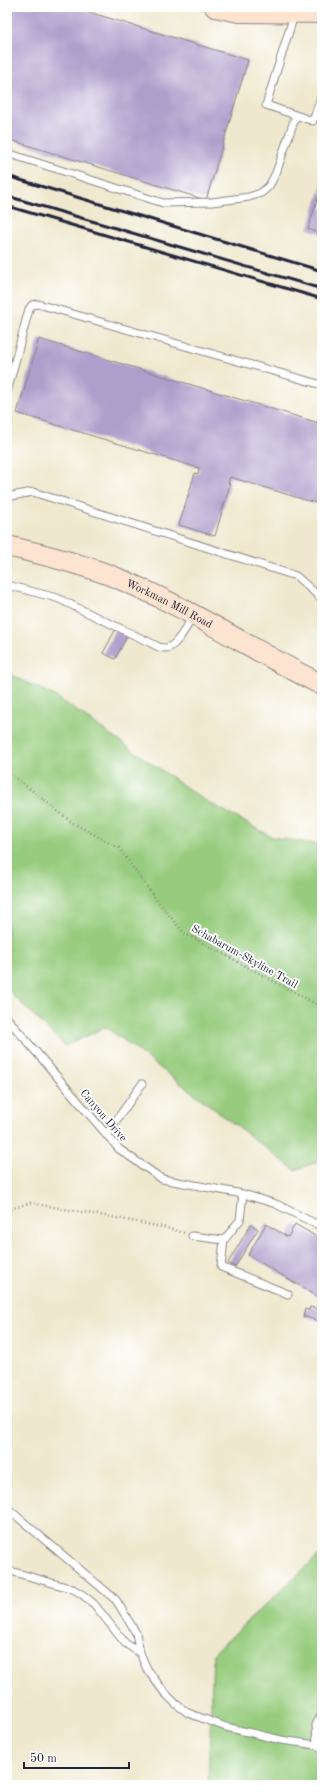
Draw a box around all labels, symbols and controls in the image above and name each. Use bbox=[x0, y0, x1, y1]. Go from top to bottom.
street label: Workman Mill Road bbox=[124, 578, 214, 631]
street label: Schabarum-Skyline Trail bbox=[189, 924, 299, 991]
street label: Canyon Drive bbox=[77, 1088, 128, 1144]
scale bar bbox=[24, 1744, 129, 1770]
text: 50 m bbox=[30, 1752, 57, 1765]

